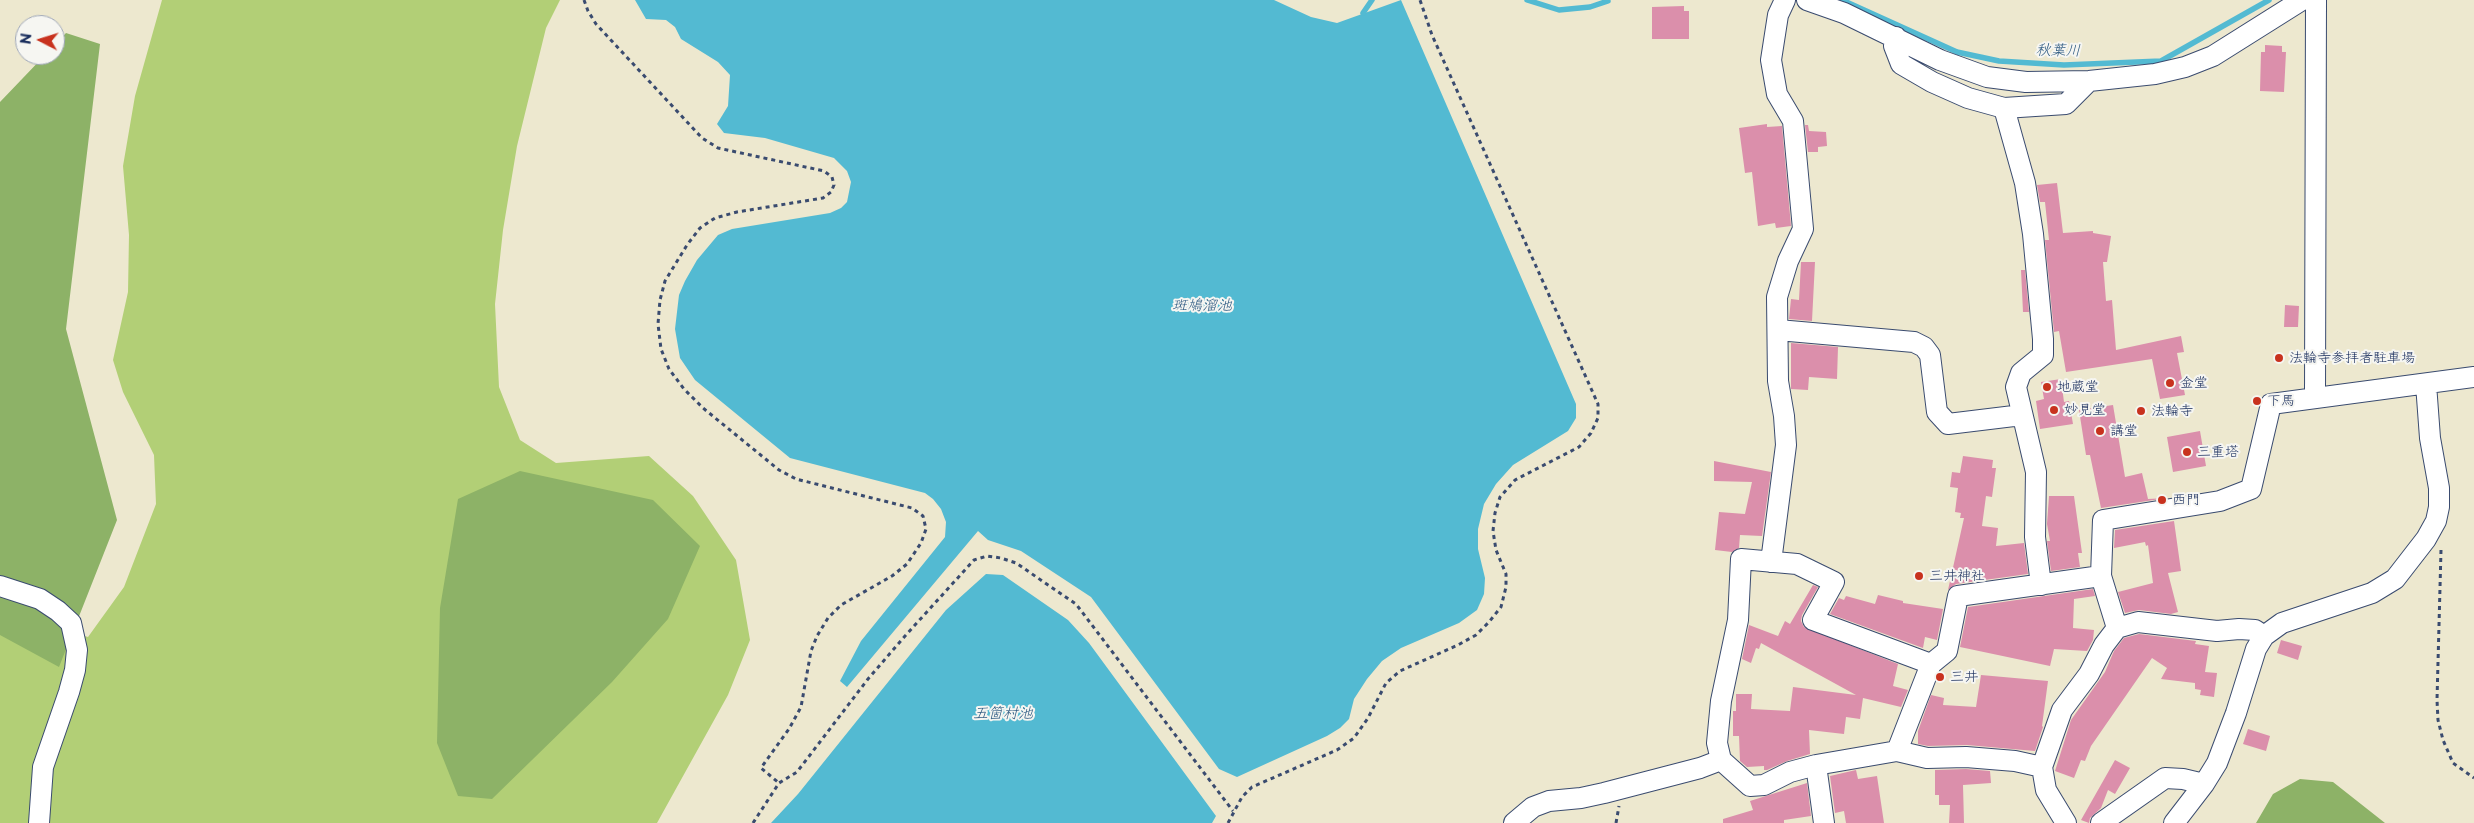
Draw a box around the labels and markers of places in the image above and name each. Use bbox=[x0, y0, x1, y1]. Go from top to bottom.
place label: 法輪寺参拝者駐車場 bbox=[2289, 350, 2415, 366]
marker: 法輪寺参拝者駐車場 bbox=[2273, 352, 2285, 364]
place label: 金堂 bbox=[2180, 375, 2208, 391]
marker: 金堂 bbox=[2164, 377, 2176, 389]
place label: 地蔵堂 bbox=[2057, 379, 2099, 395]
marker: 地蔵堂 bbox=[2041, 381, 2053, 393]
place label: 下馬 bbox=[2267, 393, 2295, 409]
marker: 下馬 bbox=[2251, 395, 2263, 407]
place label: 妙見堂 bbox=[2064, 402, 2106, 418]
place label: 法輪寺 bbox=[2151, 403, 2193, 419]
marker: 妙見堂 bbox=[2048, 404, 2060, 416]
marker: 法輪寺 bbox=[2135, 405, 2147, 417]
place label: 講堂 bbox=[2110, 423, 2138, 439]
marker: 講堂 bbox=[2094, 425, 2106, 437]
place label: 三重塔 bbox=[2197, 444, 2239, 460]
marker: 三重塔 bbox=[2181, 446, 2193, 458]
place label: 西門 bbox=[2172, 492, 2200, 508]
marker: 西門 bbox=[2156, 494, 2168, 506]
place label: 三井神社 bbox=[1929, 568, 1985, 584]
marker: 三井神社 bbox=[1913, 570, 1925, 582]
place label: 三井 bbox=[1950, 669, 1978, 685]
marker: 三井 bbox=[1934, 671, 1946, 683]

